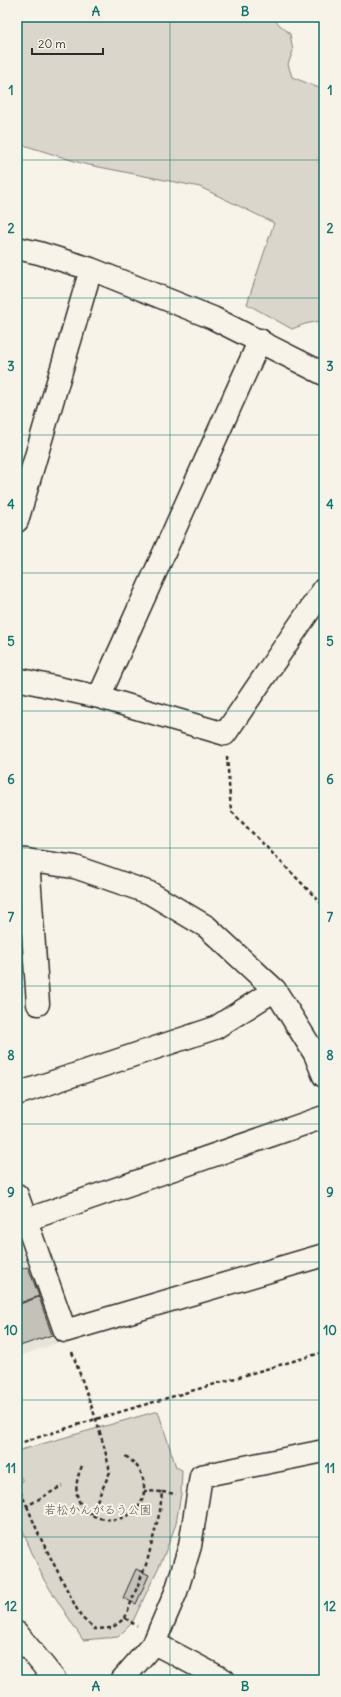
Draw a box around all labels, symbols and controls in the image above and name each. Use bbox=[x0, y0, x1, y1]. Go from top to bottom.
text: A bbox=[92, 3, 101, 20]
text: B bbox=[241, 3, 250, 20]
scale bar bbox=[32, 30, 103, 56]
text: 20 m bbox=[38, 36, 66, 51]
text: 1 bbox=[8, 82, 14, 99]
text: 1 bbox=[327, 82, 333, 99]
text: 2 bbox=[7, 220, 15, 237]
text: 2 bbox=[326, 220, 334, 237]
text: 3 bbox=[7, 358, 15, 375]
text: 3 bbox=[326, 358, 334, 375]
text: 4 bbox=[7, 496, 15, 513]
text: 4 bbox=[326, 496, 334, 513]
text: 5 bbox=[7, 633, 15, 650]
text: 5 bbox=[326, 633, 334, 650]
text: 6 bbox=[7, 771, 15, 788]
text: 6 bbox=[326, 771, 334, 788]
text: 7 bbox=[8, 909, 15, 926]
text: 7 bbox=[327, 909, 334, 926]
text: 8 bbox=[7, 1047, 15, 1064]
text: 8 bbox=[326, 1047, 334, 1064]
text: 9 bbox=[7, 1184, 15, 1201]
text: 9 bbox=[326, 1184, 334, 1201]
text: 10 bbox=[4, 1322, 18, 1339]
text: 10 bbox=[323, 1322, 337, 1339]
text: 11 bbox=[6, 1460, 16, 1477]
text: 11 bbox=[325, 1460, 335, 1477]
park label: 若松かんがるう公園 bbox=[44, 1502, 152, 1517]
text: 12 bbox=[5, 1598, 17, 1615]
text: 12 bbox=[324, 1598, 336, 1615]
text: A bbox=[92, 1678, 101, 1695]
text: B bbox=[241, 1678, 250, 1695]

